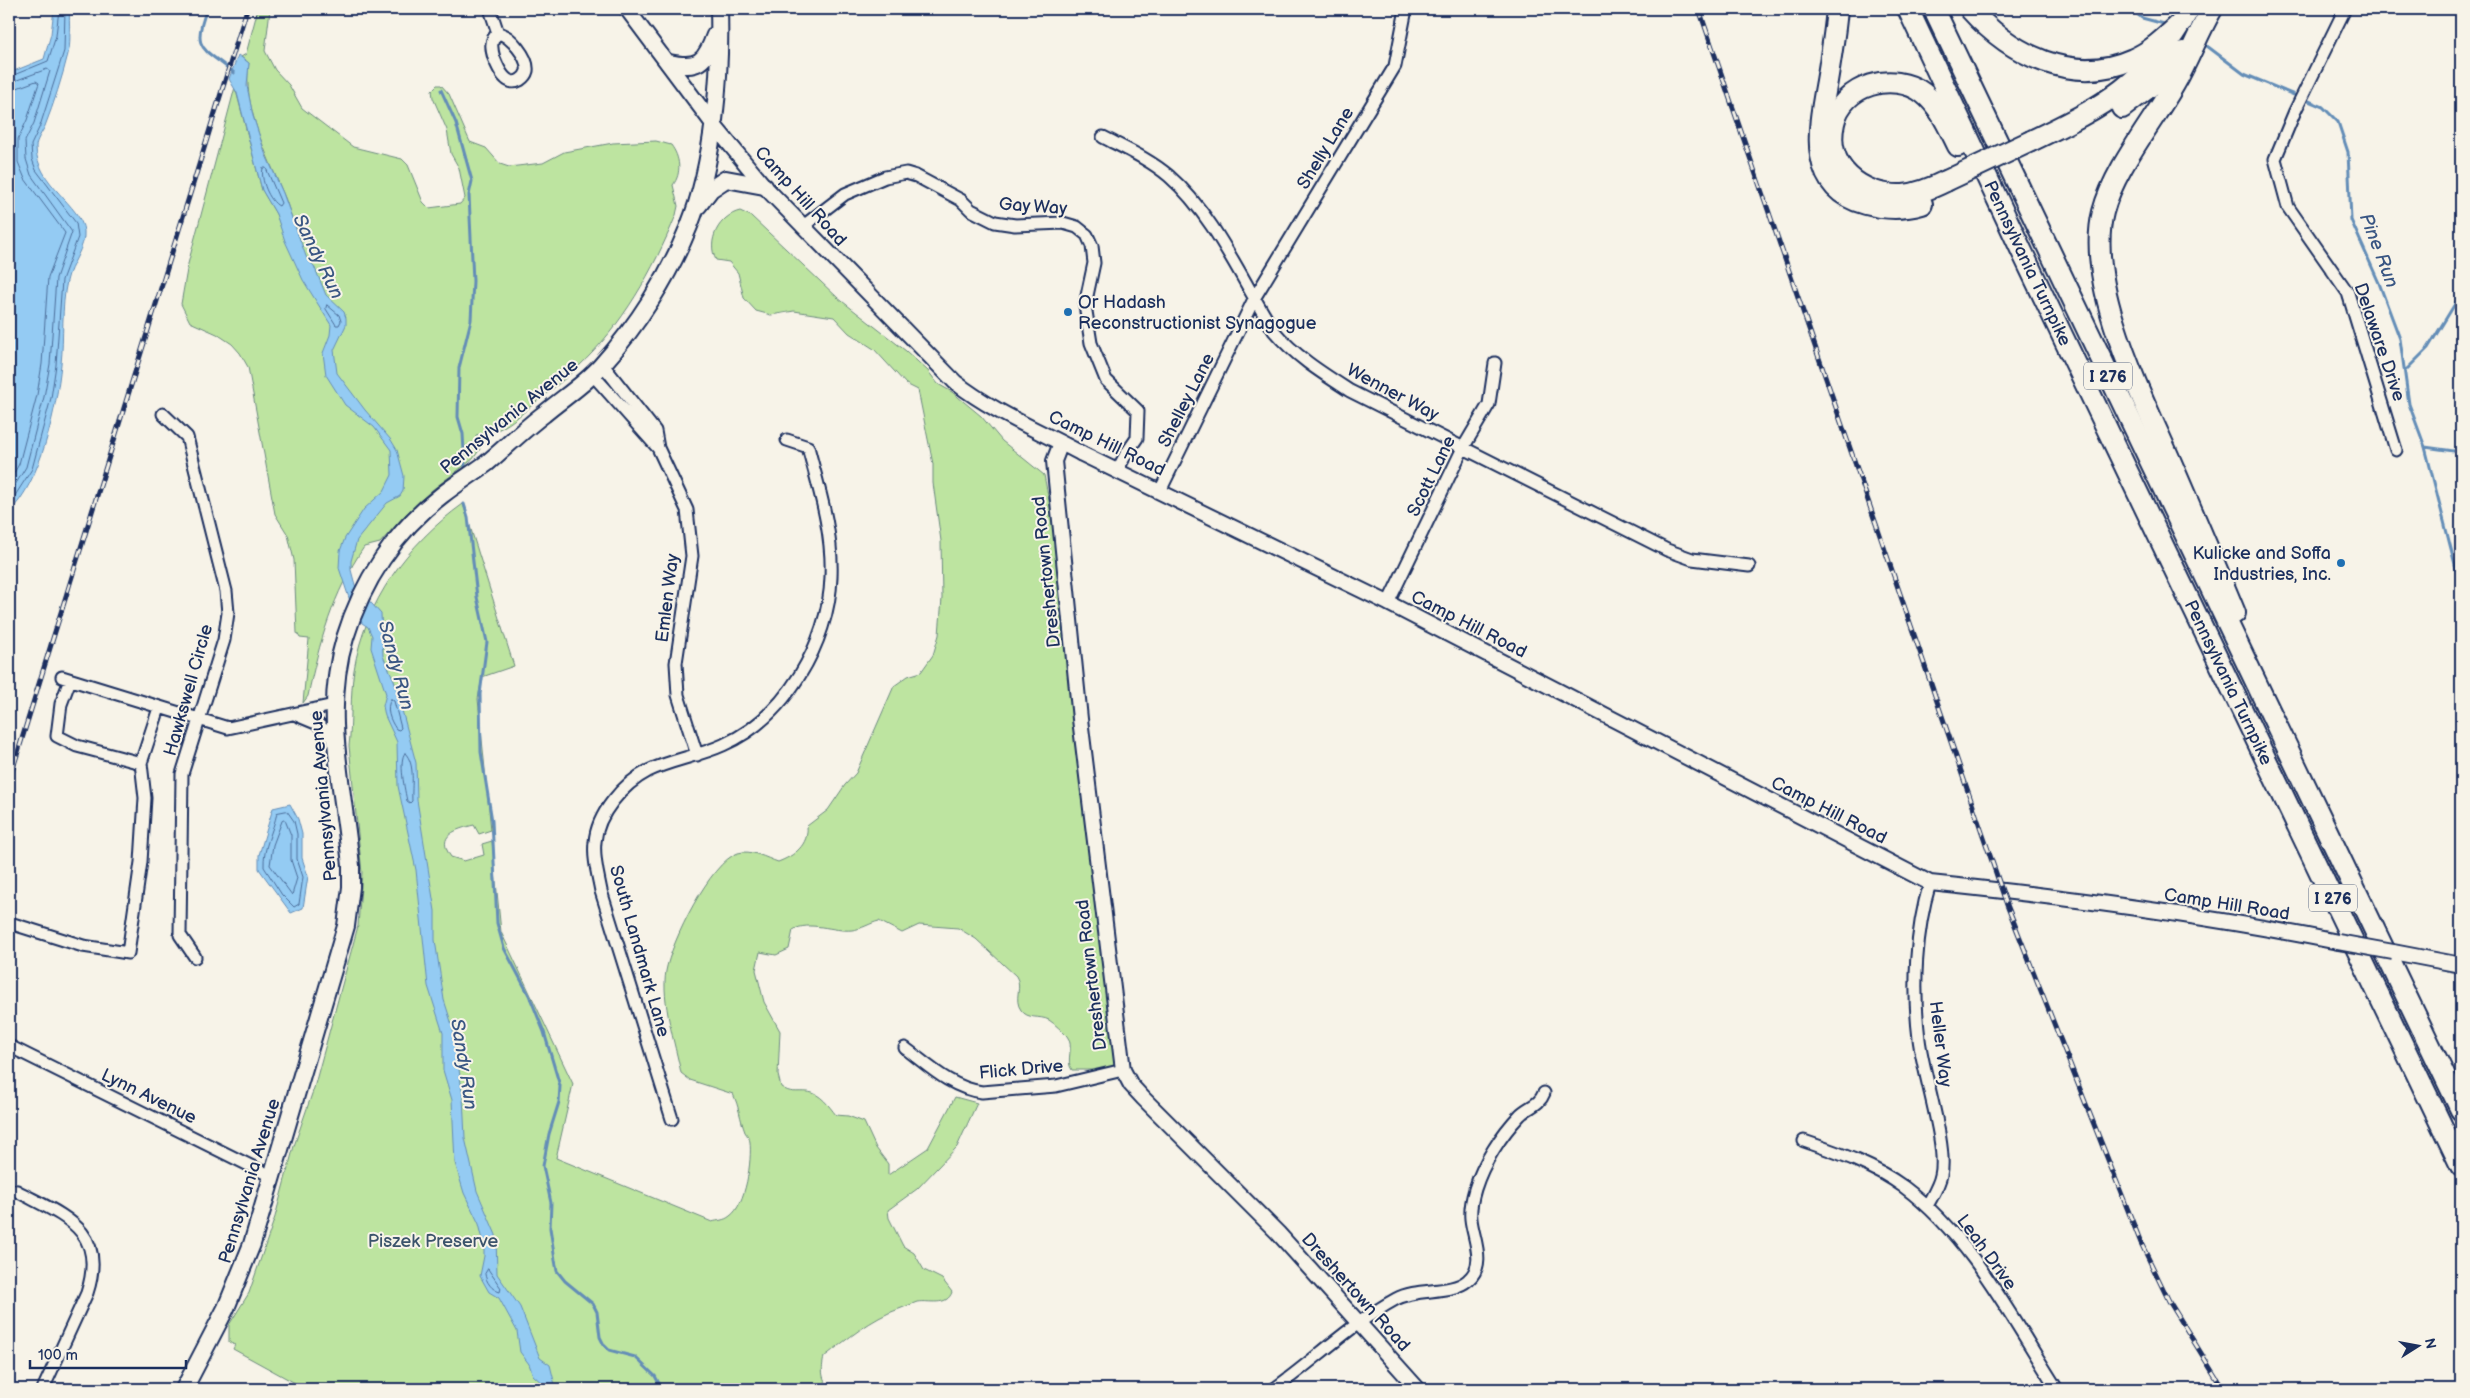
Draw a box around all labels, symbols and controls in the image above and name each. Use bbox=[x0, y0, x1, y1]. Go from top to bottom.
street label: Shelly Lane bbox=[1293, 103, 1358, 193]
street label: Camp Hill Road bbox=[750, 142, 851, 251]
street label: Pennsylvania Turnpike bbox=[1979, 177, 2076, 350]
street label: Gay Way bbox=[998, 194, 1069, 219]
water label: Sandy Run bbox=[287, 210, 348, 303]
water label: Pine Run bbox=[2354, 210, 2403, 291]
street label: Delaware Drive bbox=[2349, 280, 2410, 404]
place label: Or Hadash Reconstructionist Synagogue bbox=[1078, 292, 1317, 334]
marker: Or Hadash Reconstructionist Synagogue bbox=[1062, 306, 1074, 318]
street label: Shelley Lane bbox=[1154, 349, 1219, 451]
street label: Pennsylvania Avenue bbox=[436, 354, 583, 478]
street label: Wenner Way bbox=[1343, 359, 1443, 426]
road number: I 276 bbox=[2084, 362, 2132, 390]
street label: Camp Hill Road bbox=[1045, 406, 1168, 481]
street label: Scott Lane bbox=[1403, 432, 1460, 520]
street label: Dreshertown Road bbox=[1028, 495, 1065, 649]
place label: Kulicke and Soffa Industries, Inc. bbox=[2192, 543, 2331, 585]
street label: Emlen Way bbox=[652, 552, 683, 644]
marker: Kulicke and Soffa Industries, Inc. bbox=[2335, 557, 2347, 569]
street label: Camp Hill Road bbox=[1407, 586, 1530, 663]
street label: Pennsylvania Turnpike bbox=[2180, 597, 2277, 769]
water label: Sandy Run bbox=[373, 618, 419, 713]
street label: Hawkswell Circle bbox=[160, 622, 217, 758]
street label: Pennsylvania Avenue bbox=[306, 709, 341, 882]
street label: Camp Hill Road bbox=[1767, 772, 1890, 849]
street label: South Landmark Lane bbox=[605, 863, 674, 1040]
street label: Camp Hill Road bbox=[2163, 884, 2291, 925]
road number: I 276 bbox=[2309, 884, 2357, 911]
street label: Dreshertown Road bbox=[1072, 898, 1111, 1052]
street label: Heller Way bbox=[1925, 1000, 1956, 1089]
water label: Sandy Run bbox=[445, 1017, 482, 1111]
street label: Flick Drive bbox=[978, 1055, 1064, 1084]
street label: Lynn Avenue bbox=[98, 1064, 200, 1129]
street label: Pennsylvania Avenue bbox=[214, 1096, 285, 1266]
street label: Leah Drive bbox=[1952, 1211, 2021, 1294]
street label: Dreshertown Road bbox=[1297, 1229, 1414, 1356]
park label: Piszek Preserve bbox=[368, 1231, 499, 1252]
north arrow bbox=[2392, 1320, 2442, 1370]
text: N bbox=[2421, 1337, 2440, 1350]
scale bar bbox=[30, 1338, 186, 1370]
text: 100 m bbox=[38, 1346, 78, 1365]

